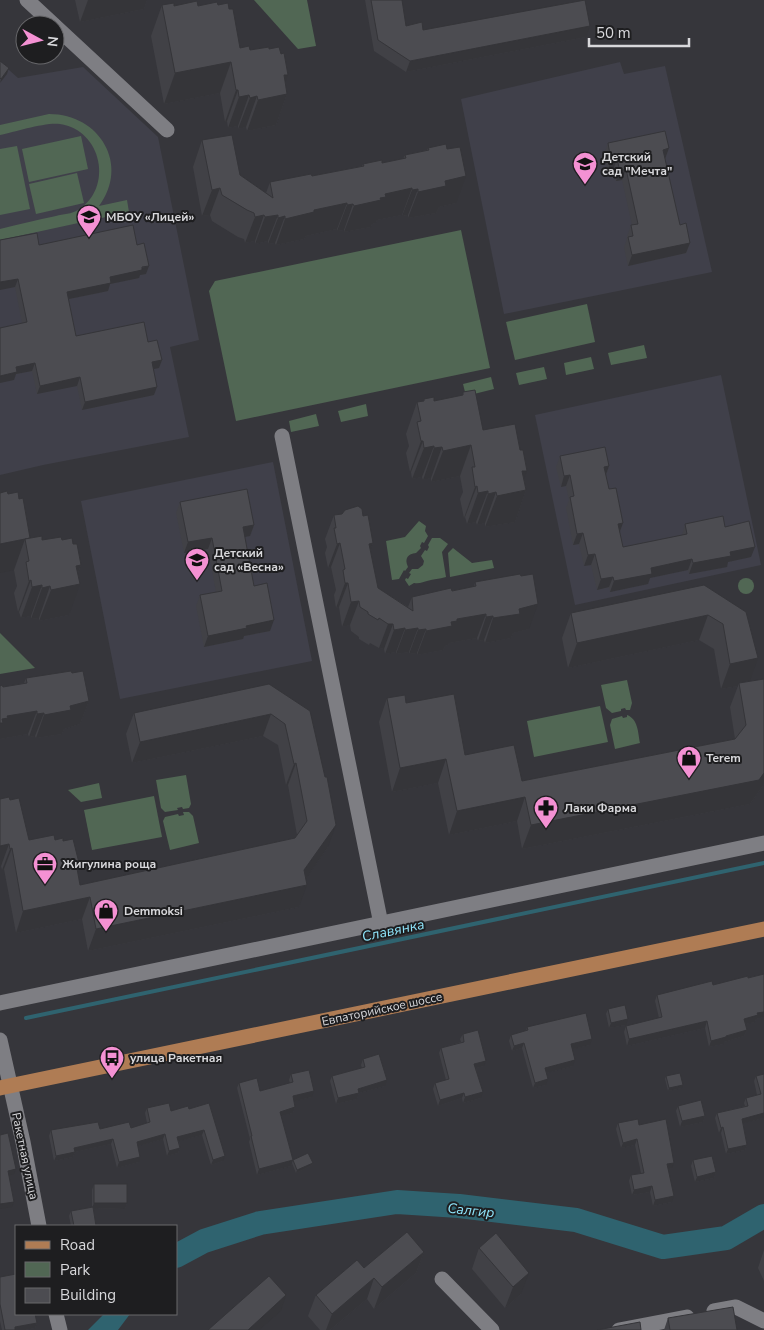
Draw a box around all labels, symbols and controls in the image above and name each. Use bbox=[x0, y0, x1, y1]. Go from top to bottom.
north arrow bbox=[15, 15, 65, 65]
scale bar bbox=[589, 15, 689, 47]
text: 50 m bbox=[596, 23, 631, 43]
text: N bbox=[42, 35, 62, 48]
place label: Детский сад "Мечта" bbox=[602, 149, 672, 179]
school or university icon: Детский сад "Мечта" bbox=[572, 151, 598, 185]
school or university icon: МБОУ «Лицей» bbox=[76, 204, 102, 238]
place label: МБОУ «Лицей» bbox=[106, 209, 194, 225]
place label: Детский сад «Весна» bbox=[214, 545, 284, 575]
school or university icon: Детский сад «Весна» bbox=[184, 547, 210, 581]
shop icon: Terem bbox=[676, 745, 702, 779]
place label: Terem bbox=[706, 750, 741, 766]
pharmacy icon: Лаки Фарма bbox=[533, 795, 559, 829]
place label: Лаки Фарма bbox=[564, 800, 637, 816]
office icon: Жигулина роща bbox=[32, 851, 58, 885]
place label: Жигулина роща bbox=[62, 856, 156, 872]
shop icon: Demmoksi bbox=[93, 898, 119, 932]
place label: Demmoksi bbox=[124, 903, 183, 919]
water label: Славянка bbox=[360, 915, 426, 946]
street label: Евпаторийское шоссе bbox=[320, 988, 444, 1030]
bus stop icon: улица Ракетная bbox=[99, 1045, 125, 1079]
place label: улица Ракетная bbox=[130, 1050, 222, 1066]
street label: Ракетная улица bbox=[8, 1111, 42, 1201]
water label: Салгир bbox=[446, 1199, 496, 1222]
legend bbox=[15, 1225, 178, 1315]
text: Road bbox=[60, 1235, 95, 1255]
text: Park bbox=[60, 1260, 90, 1280]
text: Building bbox=[60, 1285, 116, 1305]

